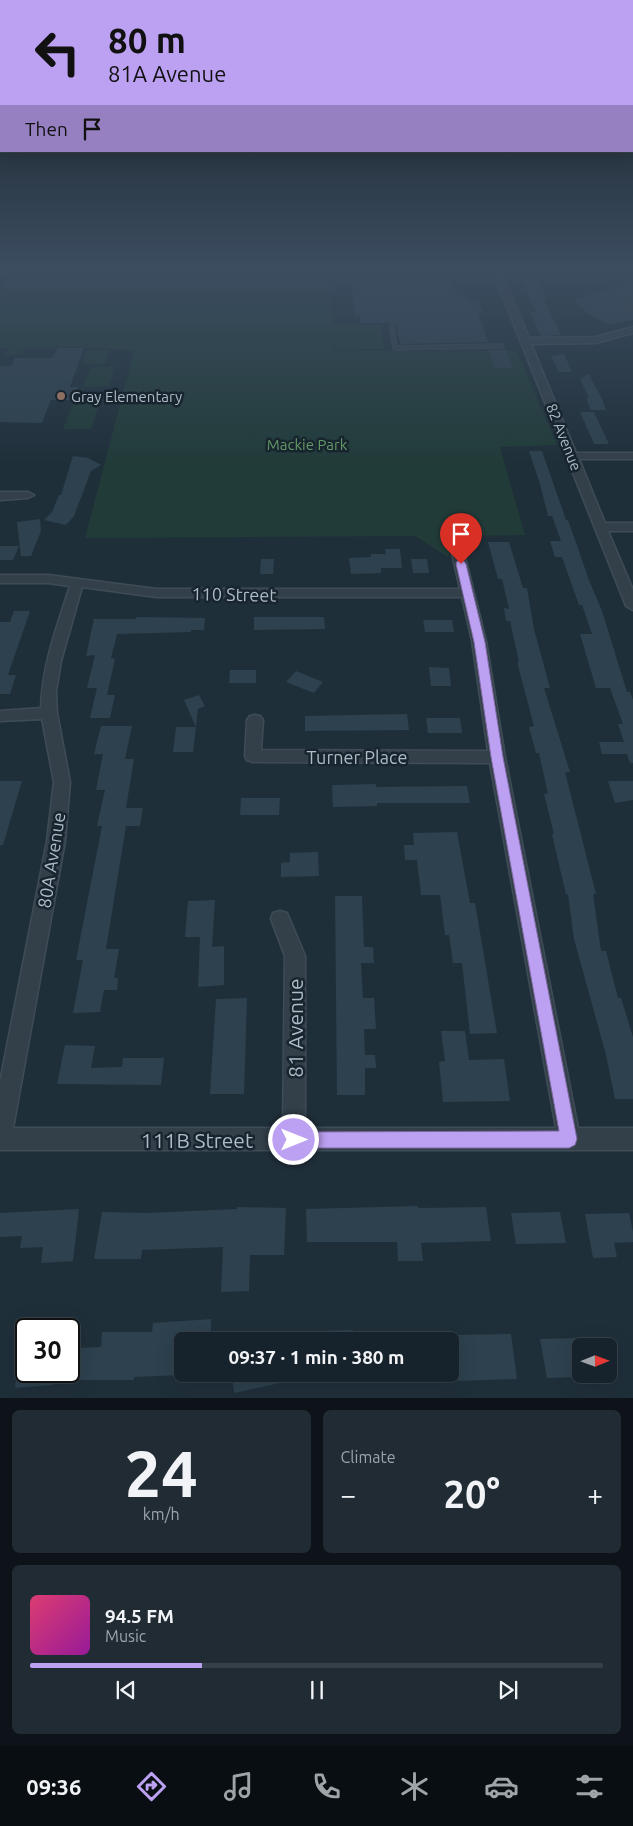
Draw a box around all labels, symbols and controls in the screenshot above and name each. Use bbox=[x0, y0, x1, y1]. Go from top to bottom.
icon: left bbox=[25, 20, 90, 85]
text: 80 m bbox=[108, 20, 186, 60]
text: 81A Avenue bbox=[108, 61, 226, 86]
icon: arrive bbox=[78, 115, 106, 143]
text: Then bbox=[25, 118, 68, 140]
place label: Gray Elementary bbox=[71, 388, 182, 405]
marker: Gray Elementary bbox=[55, 390, 67, 402]
street label: 82 Avenue bbox=[543, 401, 585, 473]
park label: Mackie Park bbox=[267, 436, 348, 453]
pin bbox=[440, 513, 482, 564]
icon: arrive bbox=[447, 520, 475, 548]
street label: 110 Street bbox=[191, 583, 277, 605]
street label: Turner Place bbox=[307, 747, 407, 767]
street label: 80A Avenue bbox=[34, 811, 68, 909]
street label: 81 Avenue bbox=[283, 978, 307, 1078]
position arrow bbox=[267, 1113, 319, 1165]
street label: 111B Street bbox=[141, 1128, 253, 1152]
speed limit sign: 30 bbox=[15, 1318, 80, 1383]
north arrow bbox=[572, 1338, 618, 1382]
map controls bbox=[572, 1338, 617, 1383]
text: 09:37 · 1 min · 380 m bbox=[229, 1346, 404, 1368]
text: 24 bbox=[125, 1436, 198, 1509]
text: Climate bbox=[341, 1448, 396, 1466]
text: 20° bbox=[444, 1473, 500, 1515]
text: − bbox=[341, 1479, 356, 1510]
text: + bbox=[587, 1479, 603, 1510]
text: km/h bbox=[143, 1505, 180, 1523]
text: 94.5 FM bbox=[105, 1605, 174, 1627]
text: Music bbox=[105, 1627, 146, 1645]
icon: previous bbox=[112, 1676, 140, 1704]
icon: pause bbox=[303, 1676, 331, 1704]
icon: next bbox=[494, 1676, 522, 1704]
icon: directions bbox=[134, 1769, 169, 1804]
icon: music bbox=[221, 1769, 256, 1804]
icon: phone bbox=[309, 1769, 344, 1804]
icon: climate bbox=[397, 1769, 432, 1804]
icon: car bbox=[484, 1769, 519, 1804]
icon: filters bbox=[572, 1769, 607, 1804]
text: 09:36 bbox=[26, 1774, 81, 1799]

